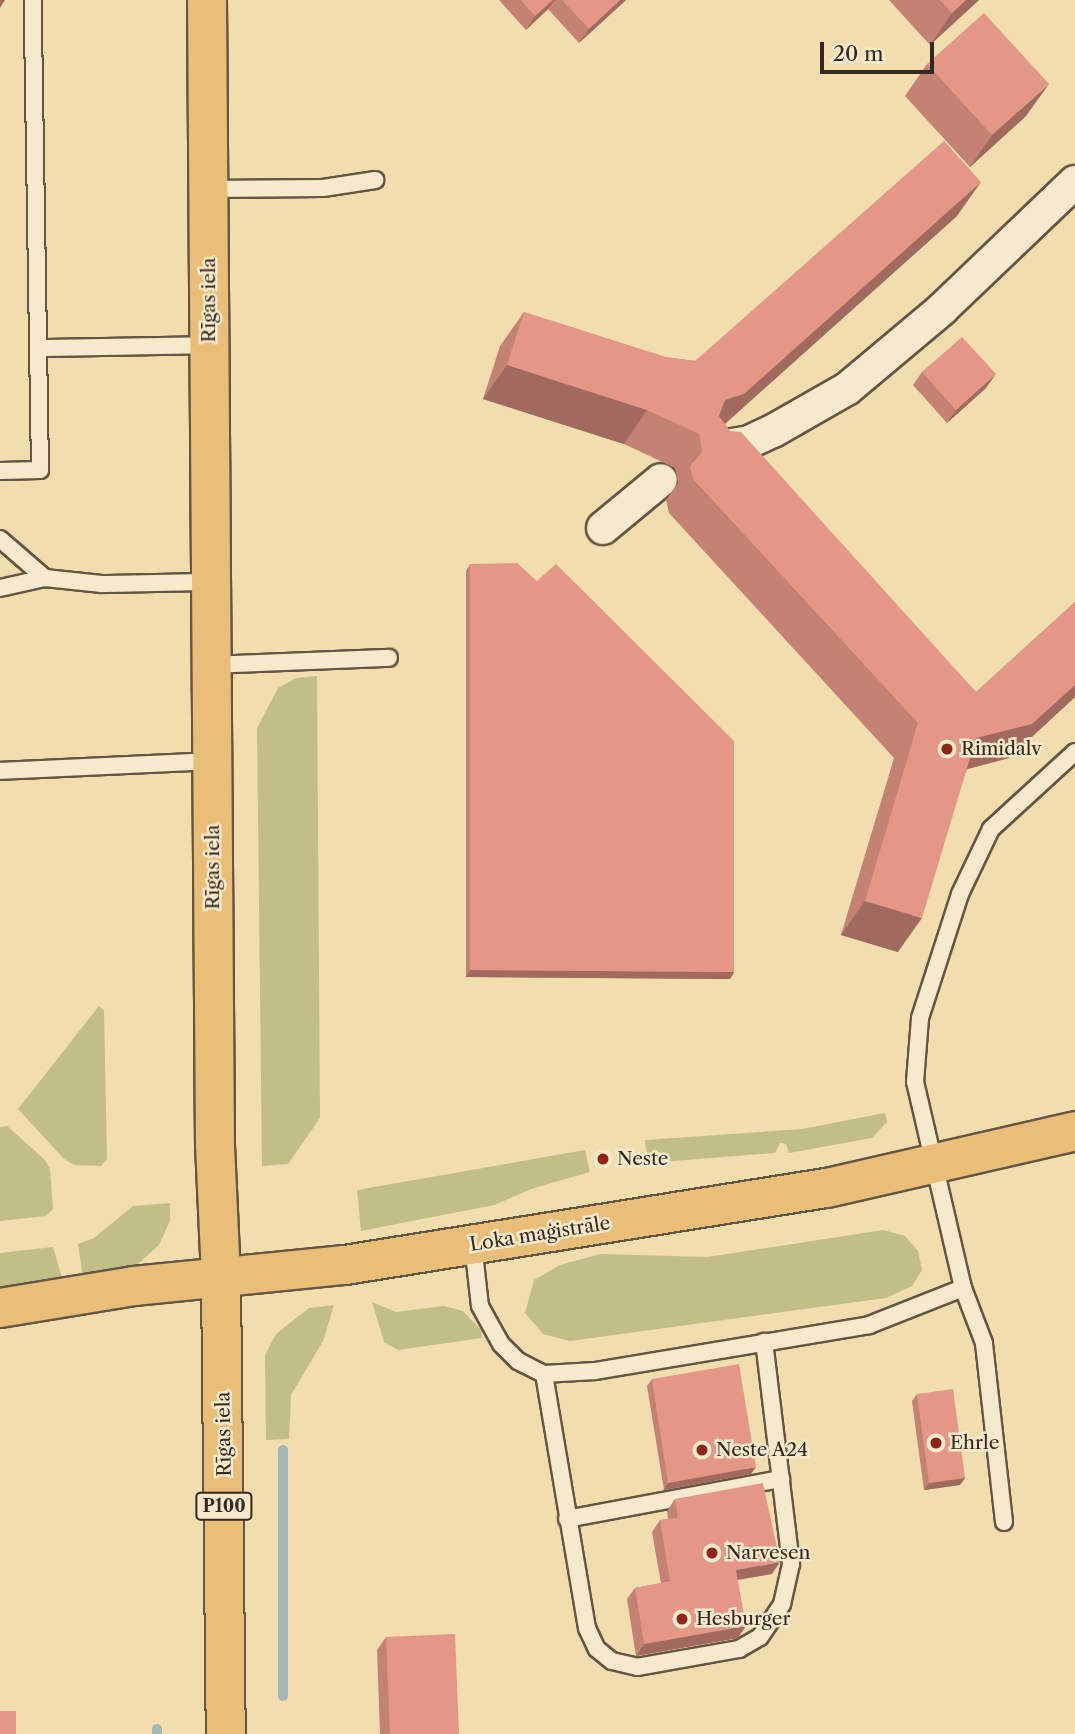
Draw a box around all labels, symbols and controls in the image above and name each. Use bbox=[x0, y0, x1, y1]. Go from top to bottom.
scale bar bbox=[823, 28, 937, 72]
text: 20 m bbox=[833, 41, 884, 66]
street label: Rīgas iela bbox=[198, 257, 220, 343]
place label: Rimidalv bbox=[961, 738, 1041, 760]
marker: Rimidalv bbox=[939, 741, 955, 757]
street label: Rīgas iela bbox=[202, 824, 224, 910]
place label: Neste bbox=[617, 1148, 668, 1170]
marker: Neste bbox=[595, 1151, 611, 1167]
street label: Loka maģistrāle bbox=[468, 1212, 612, 1256]
street label: Rīgas iela bbox=[212, 1391, 236, 1477]
place label: Ehrle bbox=[950, 1432, 999, 1454]
marker: Ehrle bbox=[928, 1435, 944, 1451]
place label: Neste A24 bbox=[716, 1439, 809, 1461]
marker: Neste A24 bbox=[694, 1442, 710, 1458]
road number: P100 bbox=[194, 1492, 254, 1520]
place label: Narvesen bbox=[726, 1542, 810, 1564]
marker: Narvesen bbox=[704, 1545, 720, 1561]
place label: Hesburger bbox=[696, 1608, 790, 1630]
marker: Hesburger bbox=[674, 1611, 690, 1627]

